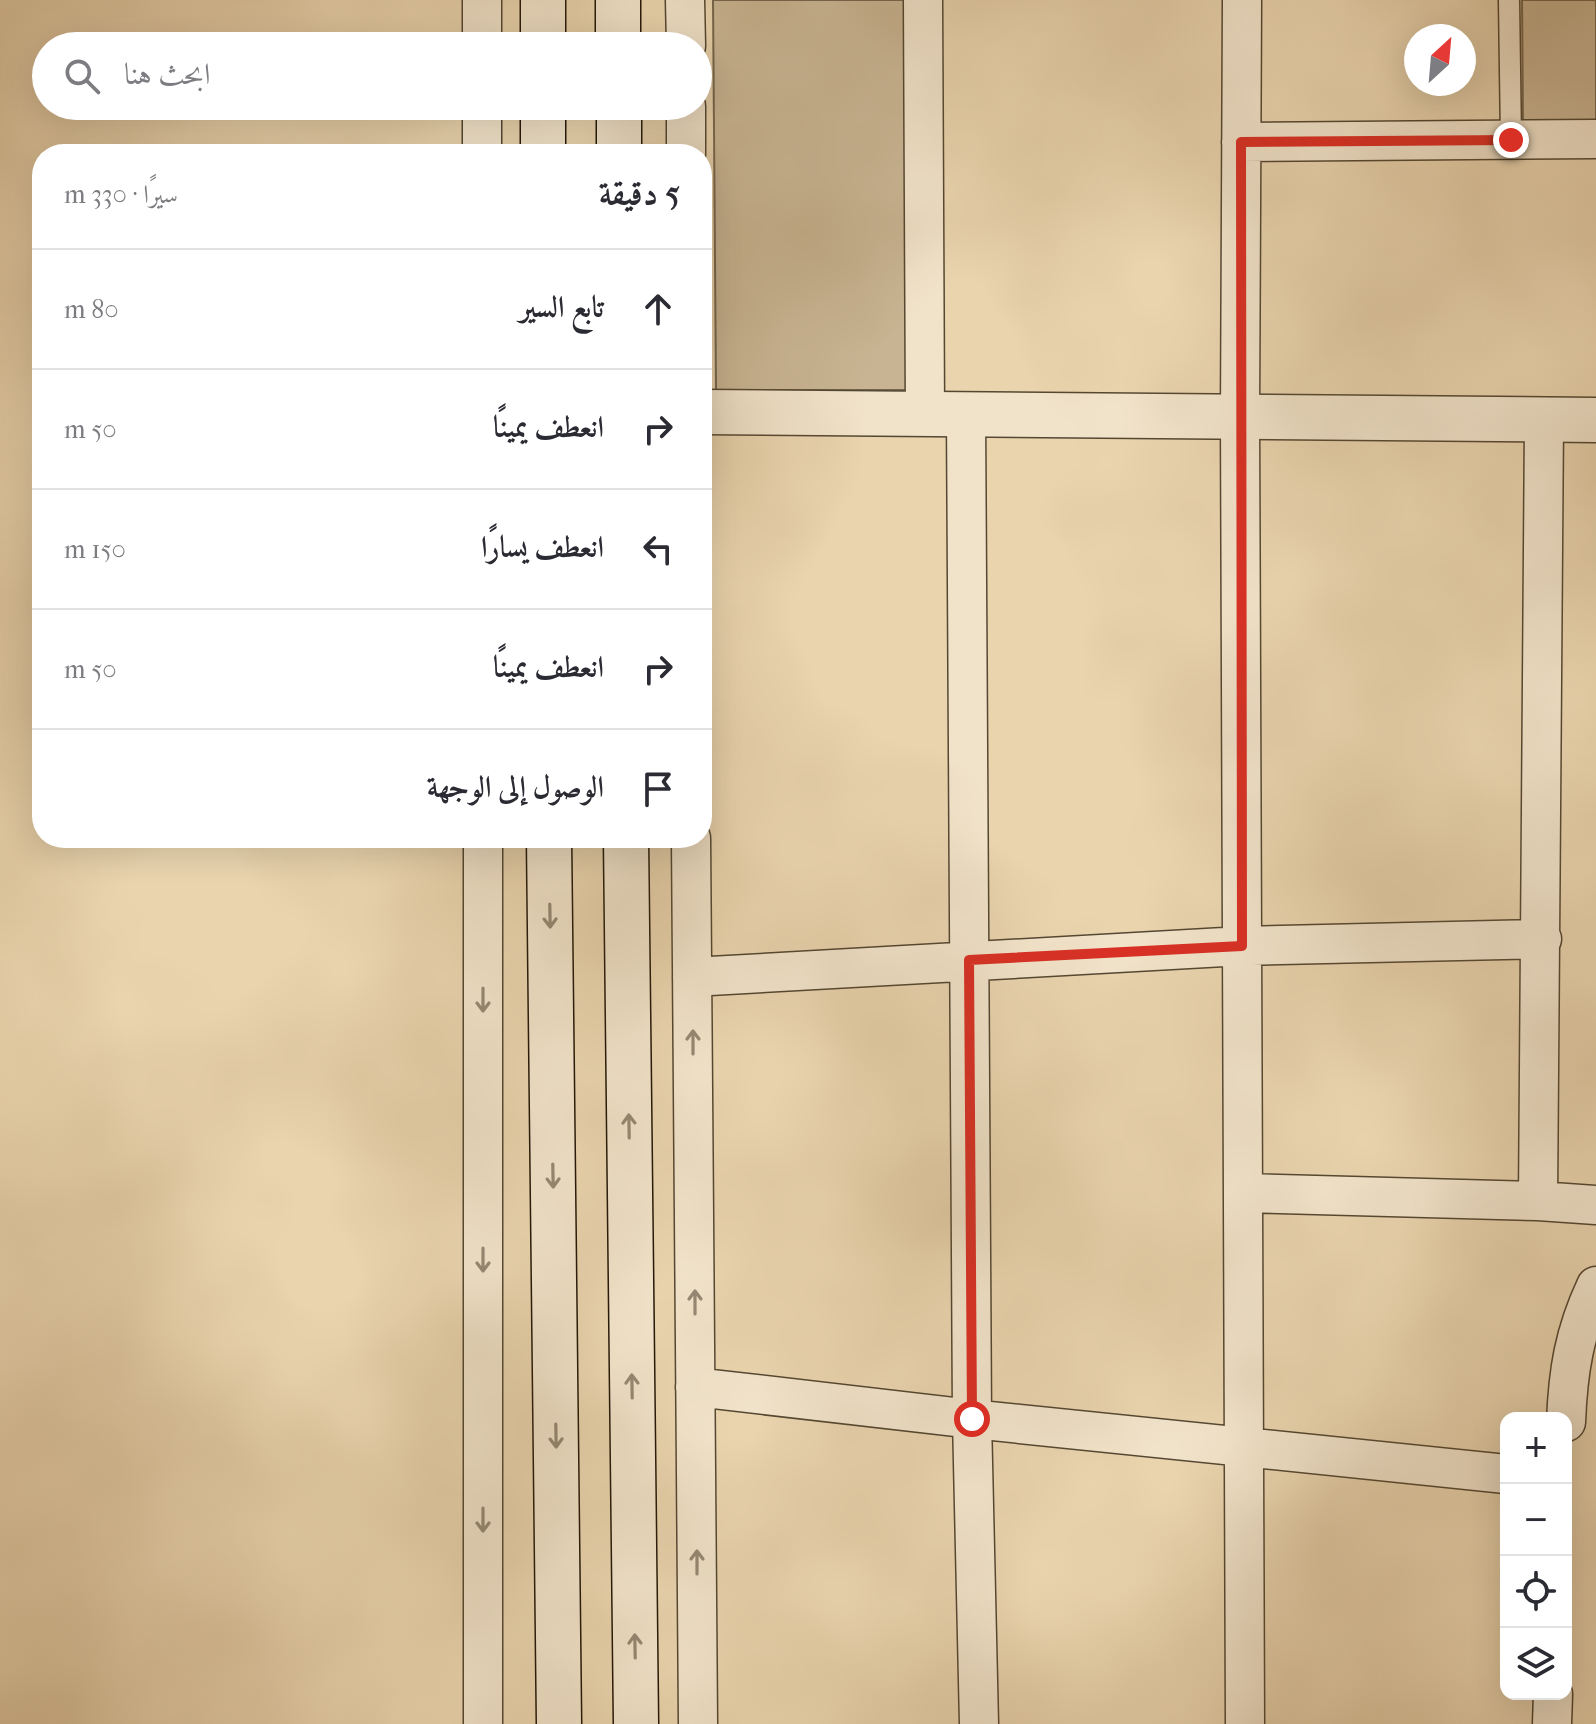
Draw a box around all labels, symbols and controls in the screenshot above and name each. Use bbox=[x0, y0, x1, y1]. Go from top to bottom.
north arrow bbox=[1404, 24, 1476, 96]
search box bbox=[32, 32, 712, 120]
icon: search bbox=[60, 54, 104, 98]
text: ابحث هنا bbox=[124, 57, 210, 92]
route end bbox=[1493, 122, 1529, 158]
text: 5 دقيقة bbox=[599, 173, 680, 213]
text: سيرًا · 330 m bbox=[64, 179, 178, 210]
icon: ahead bbox=[636, 287, 680, 331]
text: تابع السير bbox=[519, 290, 604, 325]
text: 80 m bbox=[64, 294, 119, 325]
icon: right bbox=[636, 407, 680, 451]
text: انعطف يمينًا bbox=[493, 410, 604, 445]
text: 50 m bbox=[64, 414, 117, 445]
icon: left bbox=[636, 527, 680, 571]
text: انعطف يسارًا bbox=[481, 530, 604, 565]
text: 150 m bbox=[64, 534, 126, 565]
icon: right bbox=[636, 647, 680, 691]
text: انعطف يمينًا bbox=[493, 650, 604, 685]
text: 50 m bbox=[64, 654, 117, 685]
icon: arrive bbox=[636, 767, 680, 811]
text: الوصول إلى الوجهة bbox=[427, 770, 604, 805]
one-way arrow bbox=[542, 902, 557, 929]
one-way arrow bbox=[475, 986, 491, 1013]
one-way arrow bbox=[685, 1029, 701, 1056]
one-way arrow bbox=[622, 1113, 637, 1140]
one-way arrow bbox=[545, 1162, 560, 1189]
one-way arrow bbox=[475, 1246, 491, 1273]
one-way arrow bbox=[687, 1289, 703, 1316]
one-way arrow bbox=[624, 1373, 640, 1400]
route start bbox=[954, 1401, 990, 1437]
map controls bbox=[1500, 1412, 1572, 1700]
button: + bbox=[1500, 1412, 1572, 1484]
one-way arrow bbox=[548, 1422, 564, 1449]
button: − bbox=[1500, 1484, 1572, 1556]
one-way arrow bbox=[475, 1506, 491, 1533]
one-way arrow bbox=[689, 1549, 704, 1576]
button: locate bbox=[1500, 1556, 1572, 1628]
button: layers bbox=[1500, 1628, 1572, 1700]
one-way arrow bbox=[627, 1633, 643, 1660]

